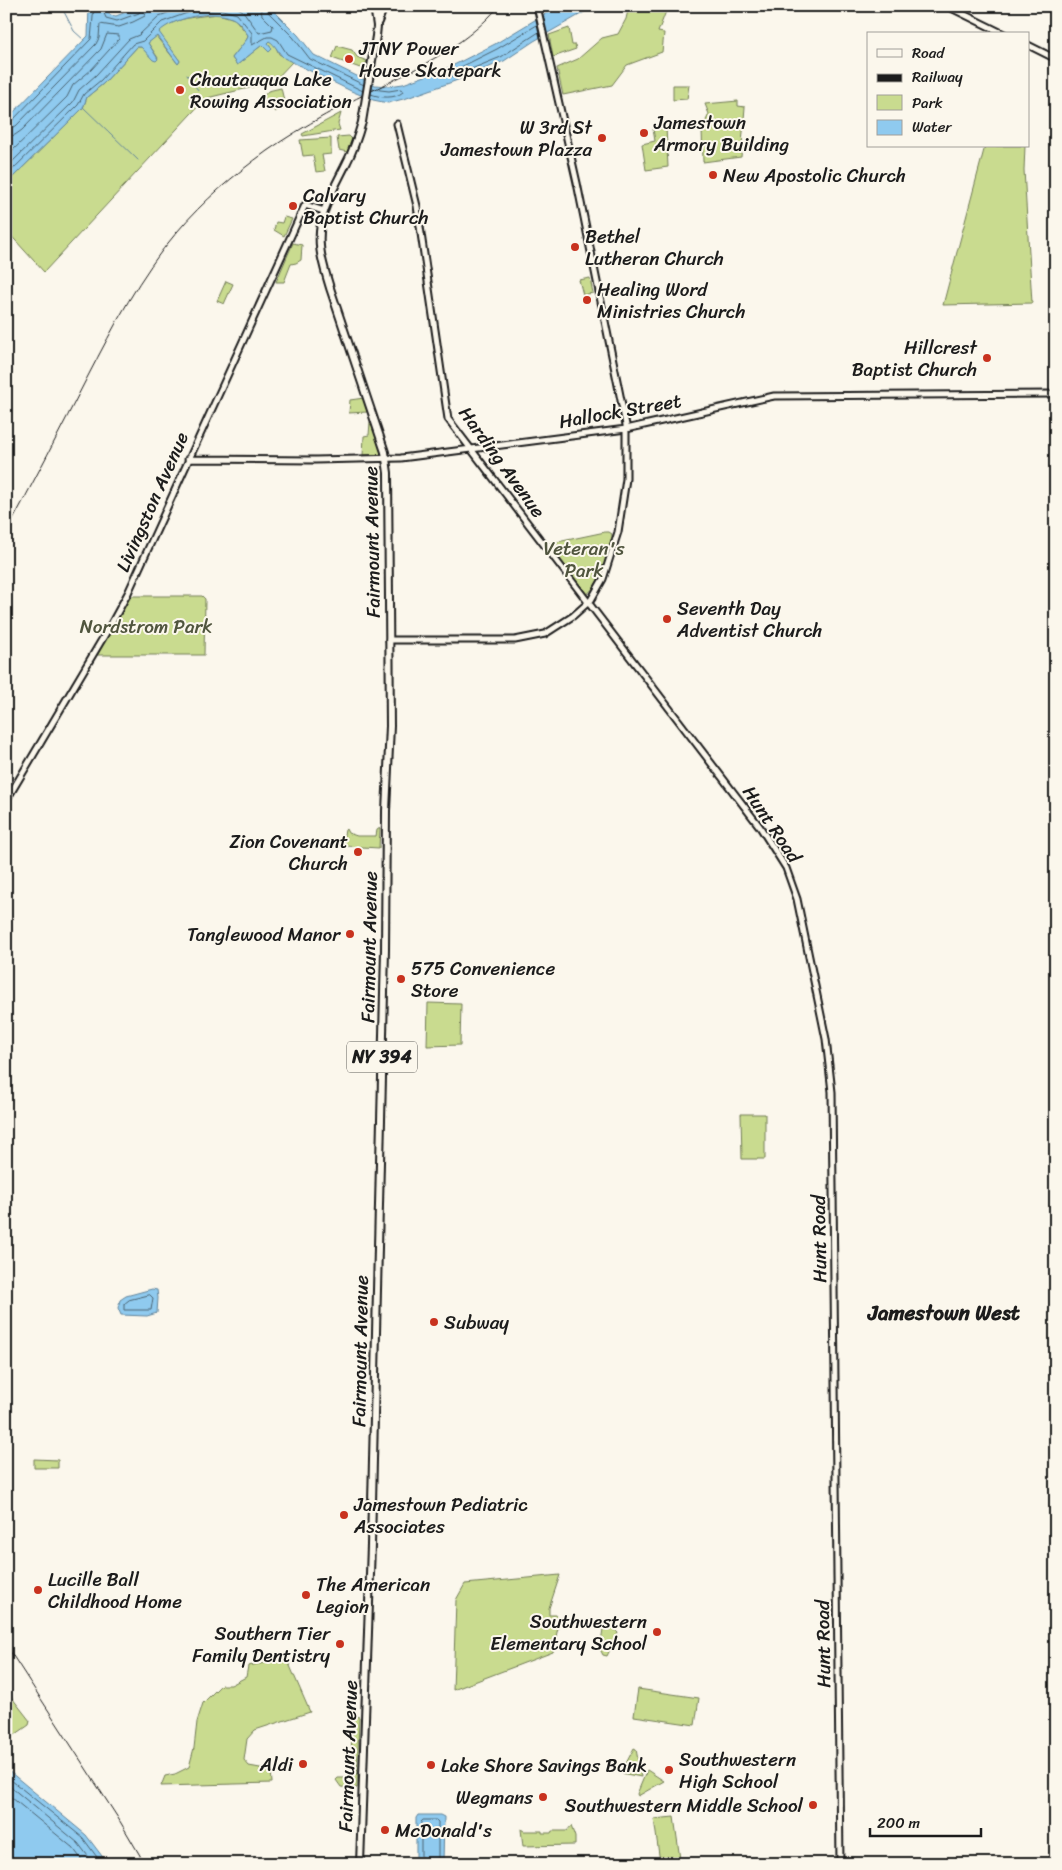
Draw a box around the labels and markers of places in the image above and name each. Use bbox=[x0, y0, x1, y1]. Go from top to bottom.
place label: JTNY Power House Skatepark bbox=[358, 32, 502, 87]
marker: JTNY Power House Skatepark bbox=[343, 53, 355, 65]
place label: Chautauqua Lake Rowing Association bbox=[190, 63, 352, 118]
marker: Chautauqua Lake Rowing Association bbox=[174, 84, 186, 96]
place label: Jamestown Armory Building bbox=[653, 106, 789, 161]
place label: W 3rd St Jamestown Plazza bbox=[440, 111, 593, 166]
marker: Jamestown Armory Building bbox=[638, 127, 650, 139]
marker: W 3rd St Jamestown Plazza bbox=[596, 132, 608, 144]
place label: New Apostolic Church bbox=[723, 159, 906, 192]
marker: New Apostolic Church bbox=[707, 169, 719, 181]
place label: Calvary Baptist Church bbox=[303, 179, 428, 234]
marker: Calvary Baptist Church bbox=[287, 200, 299, 212]
place label: Bethel Lutheran Church bbox=[585, 220, 724, 275]
marker: Bethel Lutheran Church bbox=[569, 241, 581, 253]
place label: Healing Word Ministries Church bbox=[597, 273, 745, 328]
marker: Healing Word Ministries Church bbox=[581, 294, 593, 306]
place label: Hillcrest Baptist Church bbox=[852, 331, 978, 386]
marker: Hillcrest Baptist Church bbox=[981, 352, 993, 364]
place label: Seventh Day Adventist Church bbox=[676, 592, 823, 647]
marker: Seventh Day Adventist Church bbox=[661, 613, 673, 625]
place label: Zion Covenant Church bbox=[229, 825, 348, 880]
marker: Zion Covenant Church bbox=[352, 846, 364, 858]
place label: Tanglewood Manor bbox=[187, 918, 341, 951]
marker: Tanglewood Manor bbox=[344, 928, 356, 940]
place label: 575 Convenience Store bbox=[411, 952, 555, 1007]
marker: 575 Convenience Store bbox=[395, 973, 407, 985]
place label: Subway bbox=[444, 1306, 509, 1339]
marker: Subway bbox=[428, 1316, 440, 1328]
place label: Jamestown Pediatric Associates bbox=[353, 1488, 528, 1543]
marker: Jamestown Pediatric Associates bbox=[338, 1509, 350, 1521]
place label: Lucille Ball Childhood Home bbox=[48, 1563, 182, 1618]
place label: The American Legion bbox=[316, 1568, 430, 1623]
marker: Lucille Ball Childhood Home bbox=[32, 1584, 44, 1596]
marker: The American Legion bbox=[300, 1589, 312, 1601]
place label: Southwestern Elementary School bbox=[490, 1605, 648, 1660]
place label: Southern Tier Family Dentistry bbox=[192, 1617, 331, 1672]
marker: Southwestern Elementary School bbox=[651, 1626, 663, 1638]
marker: Southern Tier Family Dentistry bbox=[334, 1638, 346, 1650]
place label: Southwestern High School bbox=[679, 1743, 796, 1798]
place label: Aldi bbox=[259, 1748, 294, 1781]
place label: Lake Shore Savings Bank bbox=[441, 1749, 647, 1782]
marker: Aldi bbox=[297, 1758, 309, 1770]
marker: Lake Shore Savings Bank bbox=[425, 1759, 437, 1771]
marker: Southwestern High School bbox=[663, 1764, 675, 1776]
place label: Wegmans bbox=[456, 1781, 533, 1814]
place label: Southwestern Middle School bbox=[565, 1789, 804, 1822]
marker: Wegmans bbox=[537, 1791, 549, 1803]
marker: Southwestern Middle School bbox=[807, 1799, 819, 1811]
place label: McDonald's bbox=[395, 1814, 492, 1847]
marker: McDonald's bbox=[379, 1824, 391, 1836]

